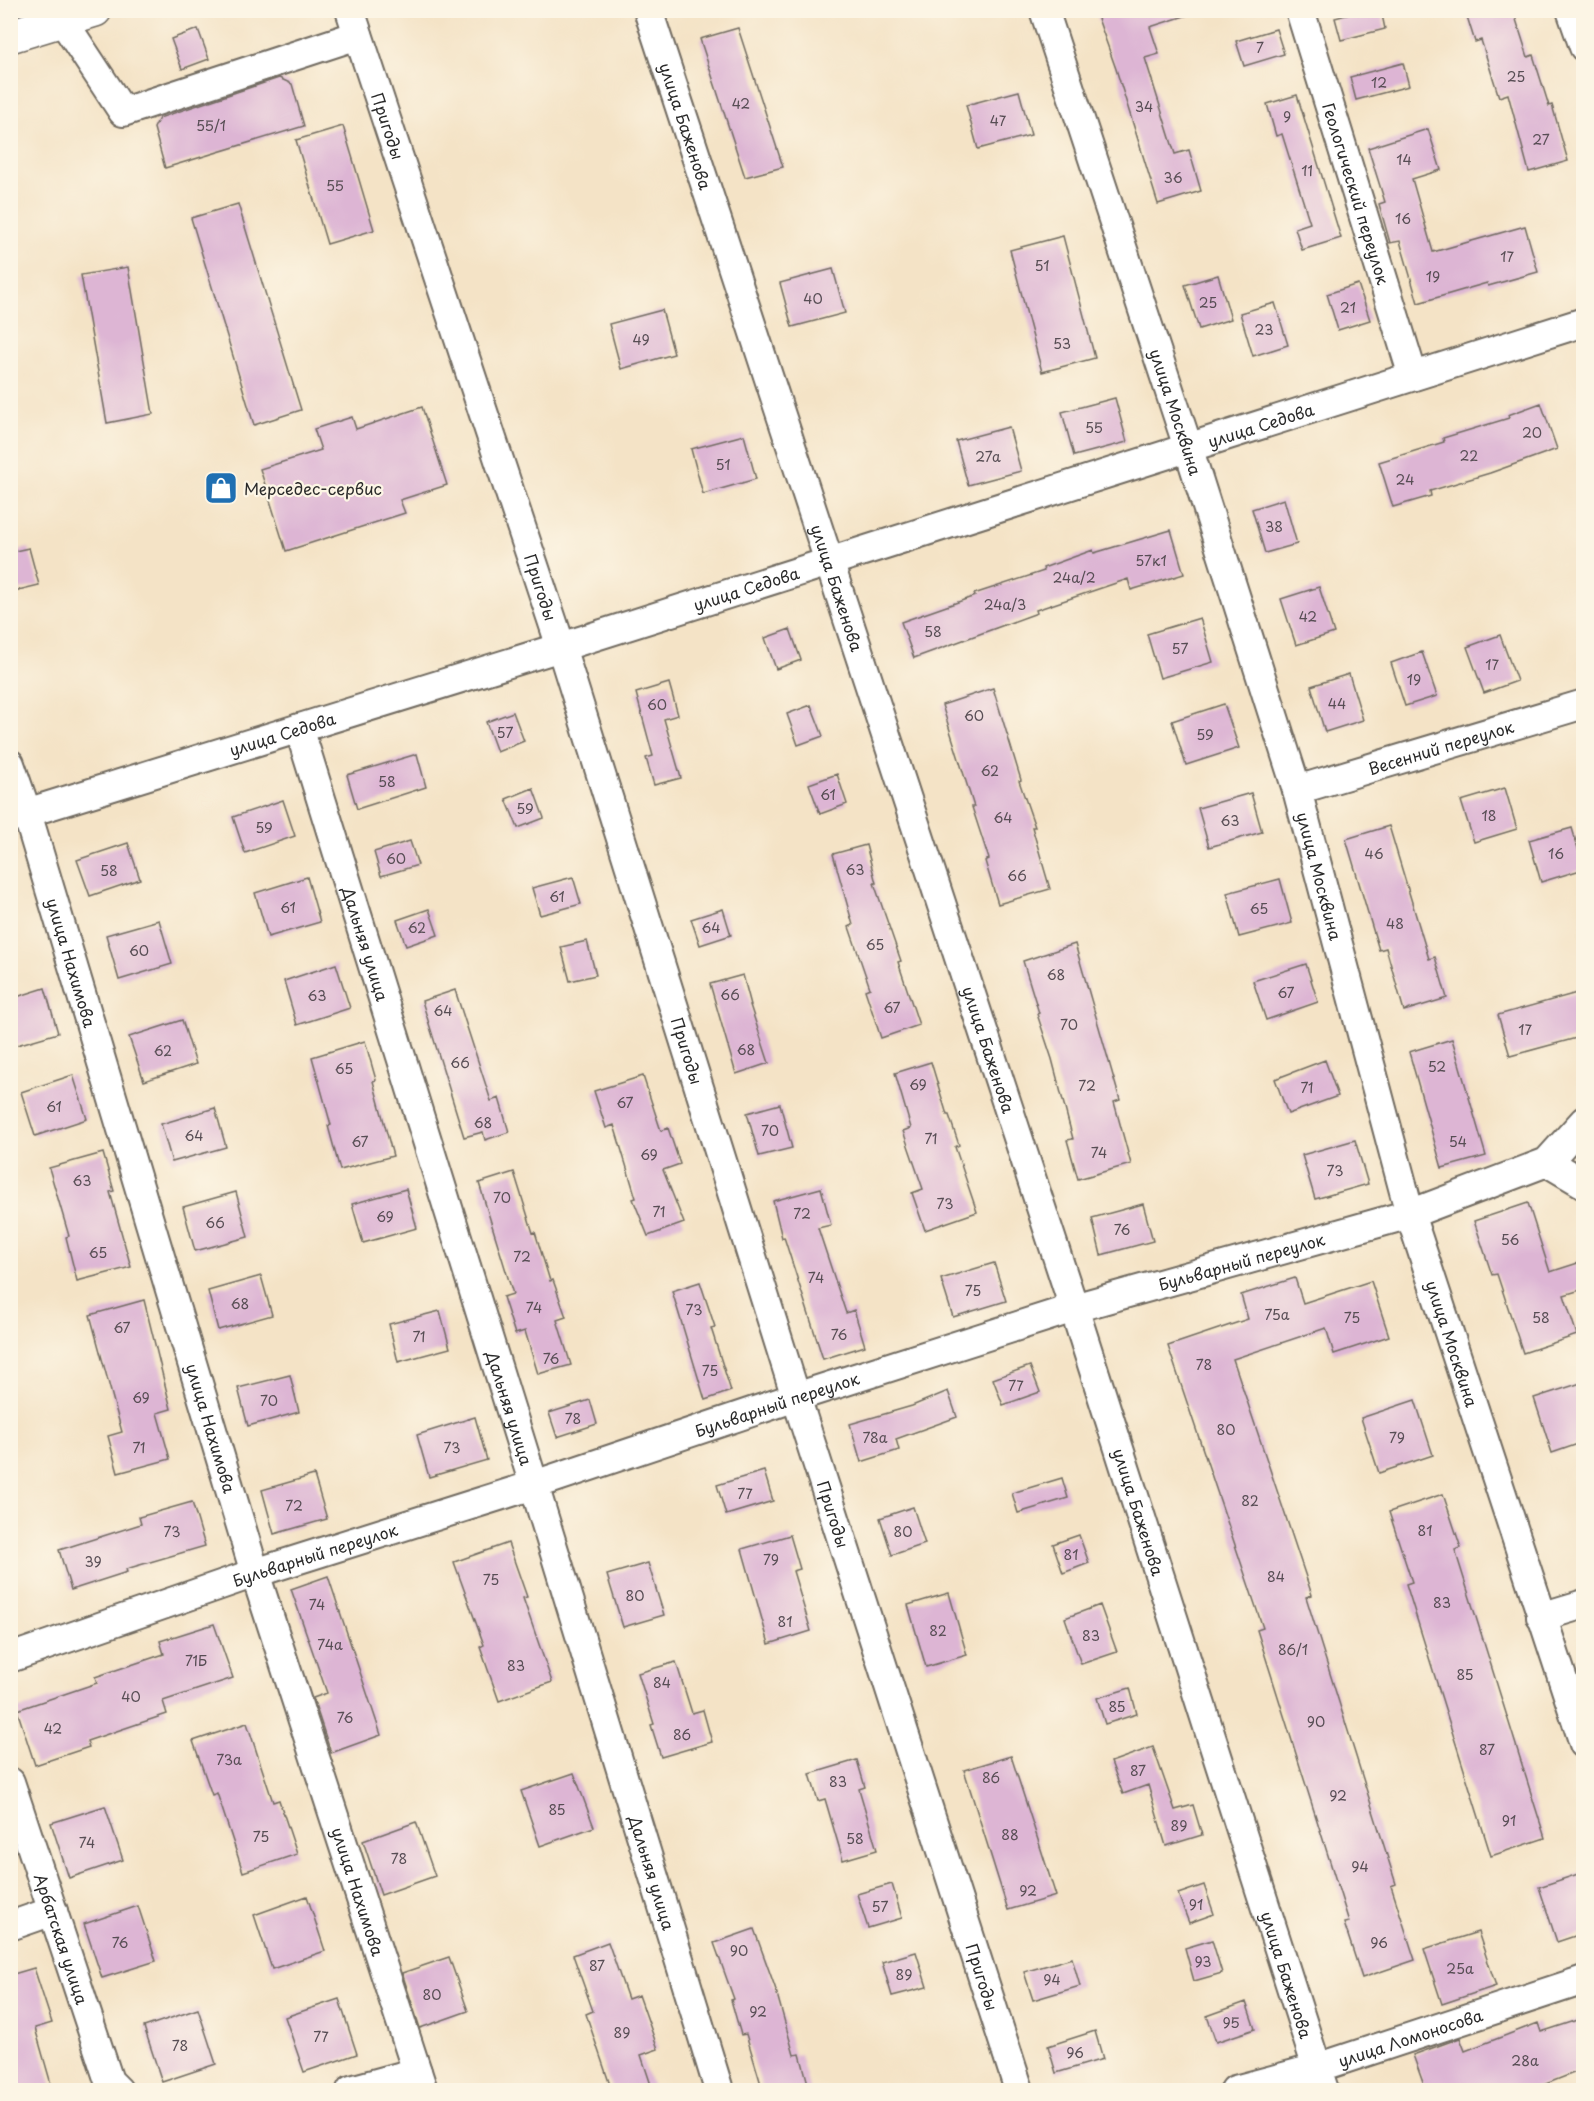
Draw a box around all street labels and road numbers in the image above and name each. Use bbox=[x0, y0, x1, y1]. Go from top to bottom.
street label: улица Баженова bbox=[654, 59, 718, 193]
street label: Пригоды bbox=[366, 89, 411, 162]
street label: Геологический переулок bbox=[1317, 100, 1396, 288]
street label: улица Москвина bbox=[1144, 345, 1208, 478]
street label: улица Седова bbox=[1205, 397, 1317, 453]
street label: улица Баженова bbox=[806, 521, 870, 654]
street label: Пригоды bbox=[519, 551, 563, 624]
street label: улица Седова bbox=[690, 560, 802, 616]
street label: улица Седова bbox=[226, 706, 338, 761]
street label: Весенний переулок bbox=[1365, 714, 1517, 780]
street label: улица Москвина bbox=[1291, 809, 1348, 943]
street label: Дальняя улица bbox=[337, 883, 395, 1004]
street label: улица Нахимова bbox=[41, 895, 103, 1030]
street label: улица Баженова bbox=[957, 983, 1021, 1116]
street label: Пригоды bbox=[666, 1014, 709, 1087]
street label: Бульварный переулок bbox=[1155, 1226, 1328, 1296]
street label: улица Москвина bbox=[1421, 1277, 1484, 1410]
street label: Дальняя улица bbox=[481, 1347, 539, 1468]
street label: улица Нахимова bbox=[181, 1360, 242, 1496]
street label: Бульварный переулок bbox=[692, 1365, 863, 1442]
street label: улица Баженова bbox=[1108, 1445, 1171, 1578]
street label: Пригоды bbox=[812, 1478, 856, 1551]
street label: Бульварный переулок bbox=[229, 1517, 401, 1592]
street label: Дальняя улица bbox=[623, 1812, 681, 1933]
street label: улица Нахимова bbox=[326, 1824, 391, 1959]
street label: Арбатская улица bbox=[29, 1870, 95, 2007]
street label: улица Баженова bbox=[1256, 1908, 1319, 2041]
street label: Пригоды bbox=[961, 1940, 1005, 2013]
street label: улица Ломоносова bbox=[1335, 2002, 1486, 2072]

